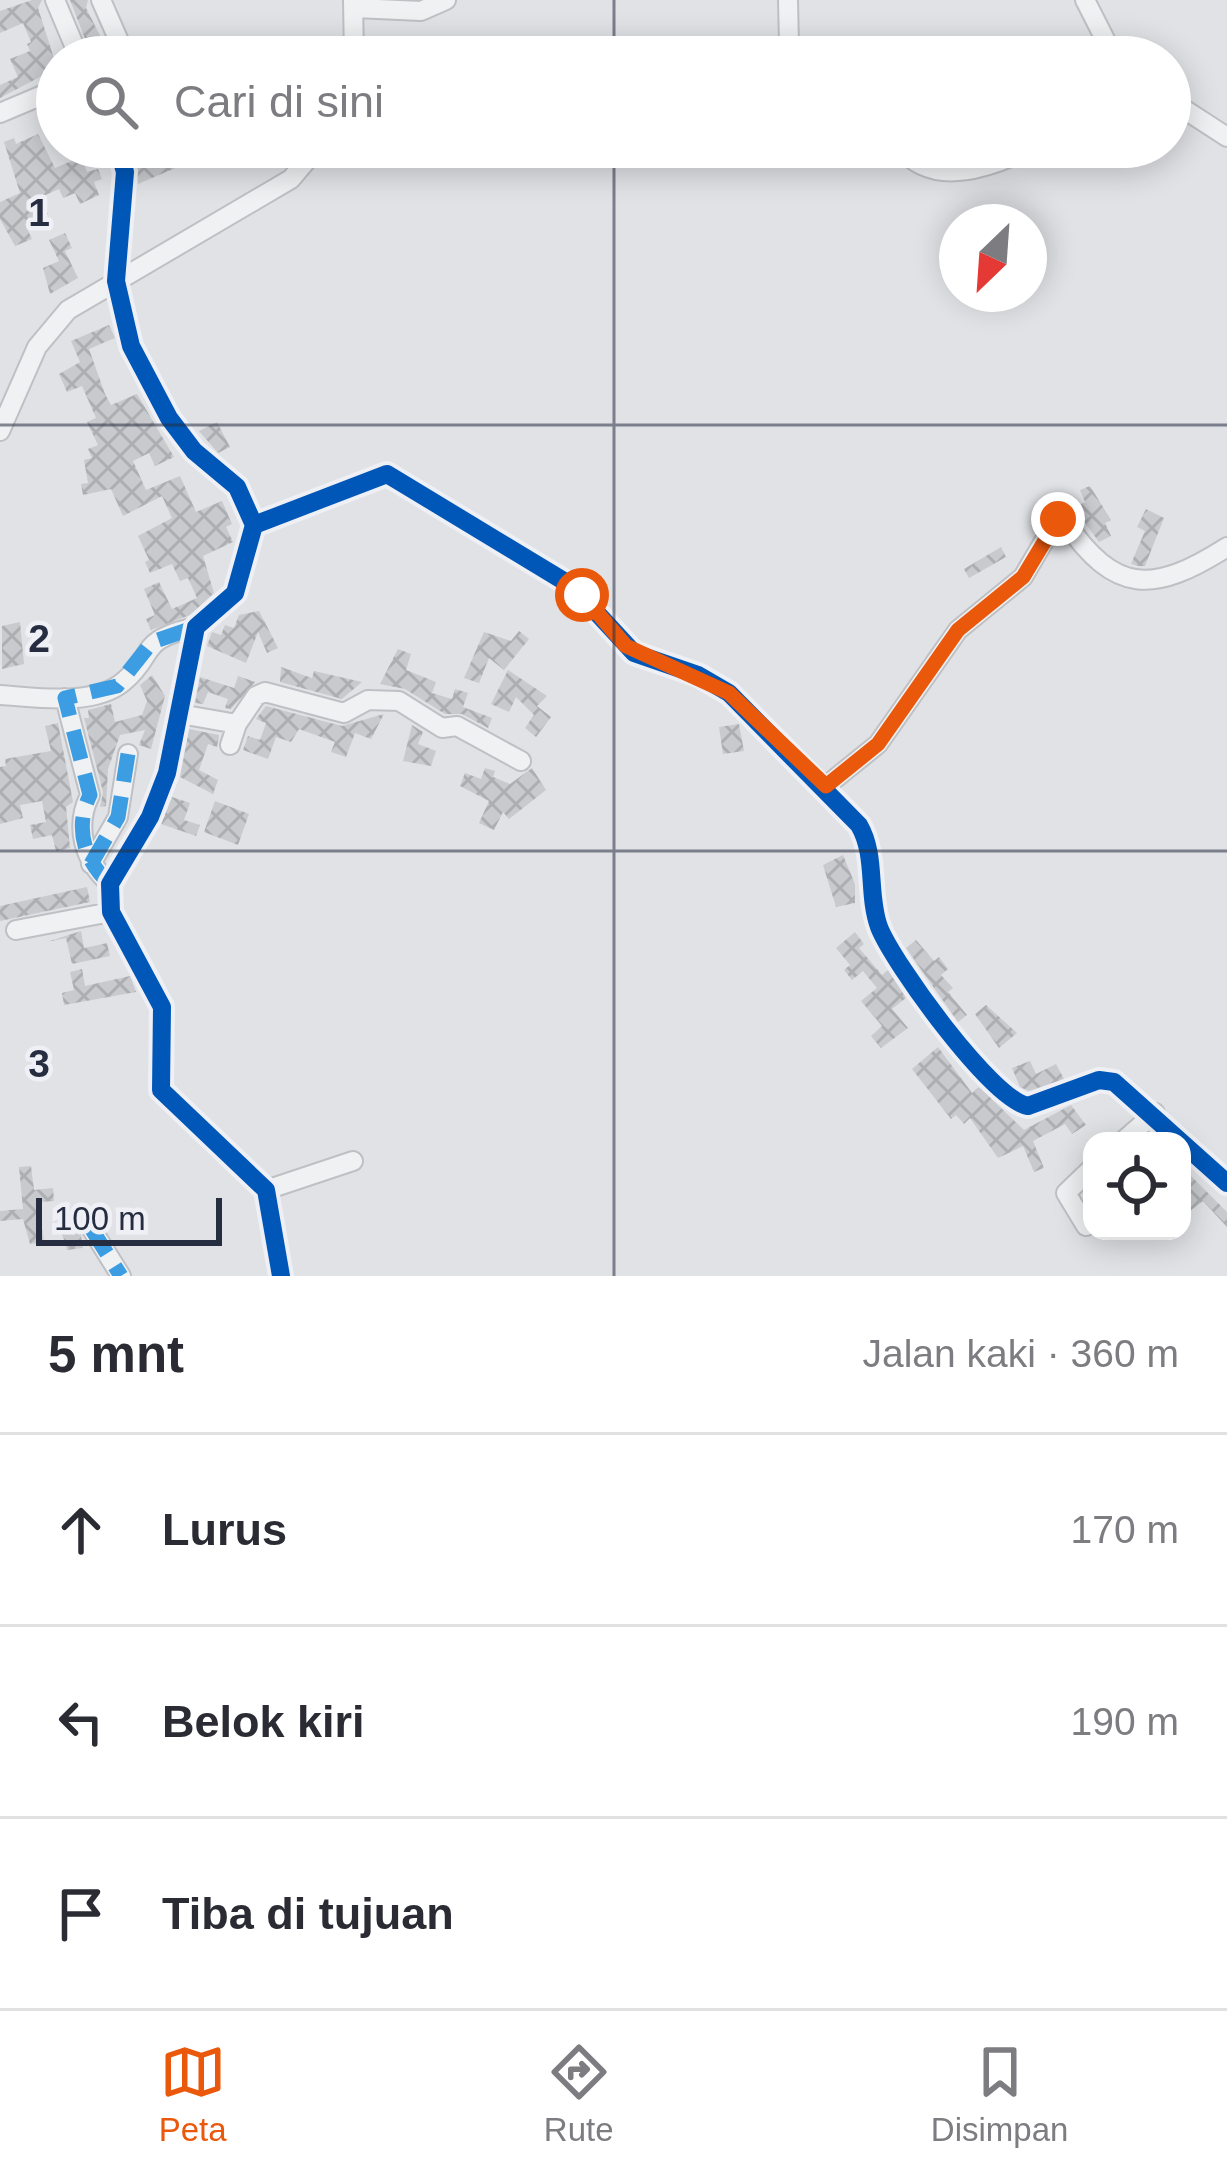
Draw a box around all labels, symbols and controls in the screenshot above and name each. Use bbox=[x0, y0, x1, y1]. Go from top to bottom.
search box bbox=[36, 36, 1191, 168]
icon: search bbox=[78, 69, 144, 135]
text: Cari di sini bbox=[174, 76, 384, 127]
text: 1 bbox=[28, 191, 50, 234]
north arrow bbox=[939, 204, 1047, 312]
route end bbox=[1031, 492, 1085, 546]
route start bbox=[555, 568, 609, 622]
text: 2 bbox=[28, 617, 50, 660]
text: 3 bbox=[28, 1042, 50, 1085]
map controls bbox=[1083, 1132, 1191, 1240]
button: locate bbox=[1083, 1132, 1191, 1240]
scale bar bbox=[36, 1192, 222, 1245]
text: 100 m bbox=[54, 1200, 146, 1237]
text: 5 mnt bbox=[48, 1326, 184, 1383]
text: Jalan kaki · 360 m bbox=[863, 1332, 1179, 1375]
icon: ahead bbox=[48, 1497, 114, 1563]
text: Lurus bbox=[162, 1504, 287, 1555]
text: 170 m bbox=[1071, 1508, 1179, 1551]
icon: left bbox=[48, 1689, 114, 1755]
text: Belok kiri bbox=[162, 1696, 365, 1747]
text: 190 m bbox=[1071, 1700, 1179, 1743]
icon: arrive bbox=[48, 1881, 114, 1947]
text: Tiba di tujuan bbox=[162, 1888, 454, 1939]
tab: Peta bbox=[159, 2039, 227, 2149]
tab: Rute bbox=[544, 2039, 614, 2149]
tab: Disimpan bbox=[931, 2039, 1068, 2149]

